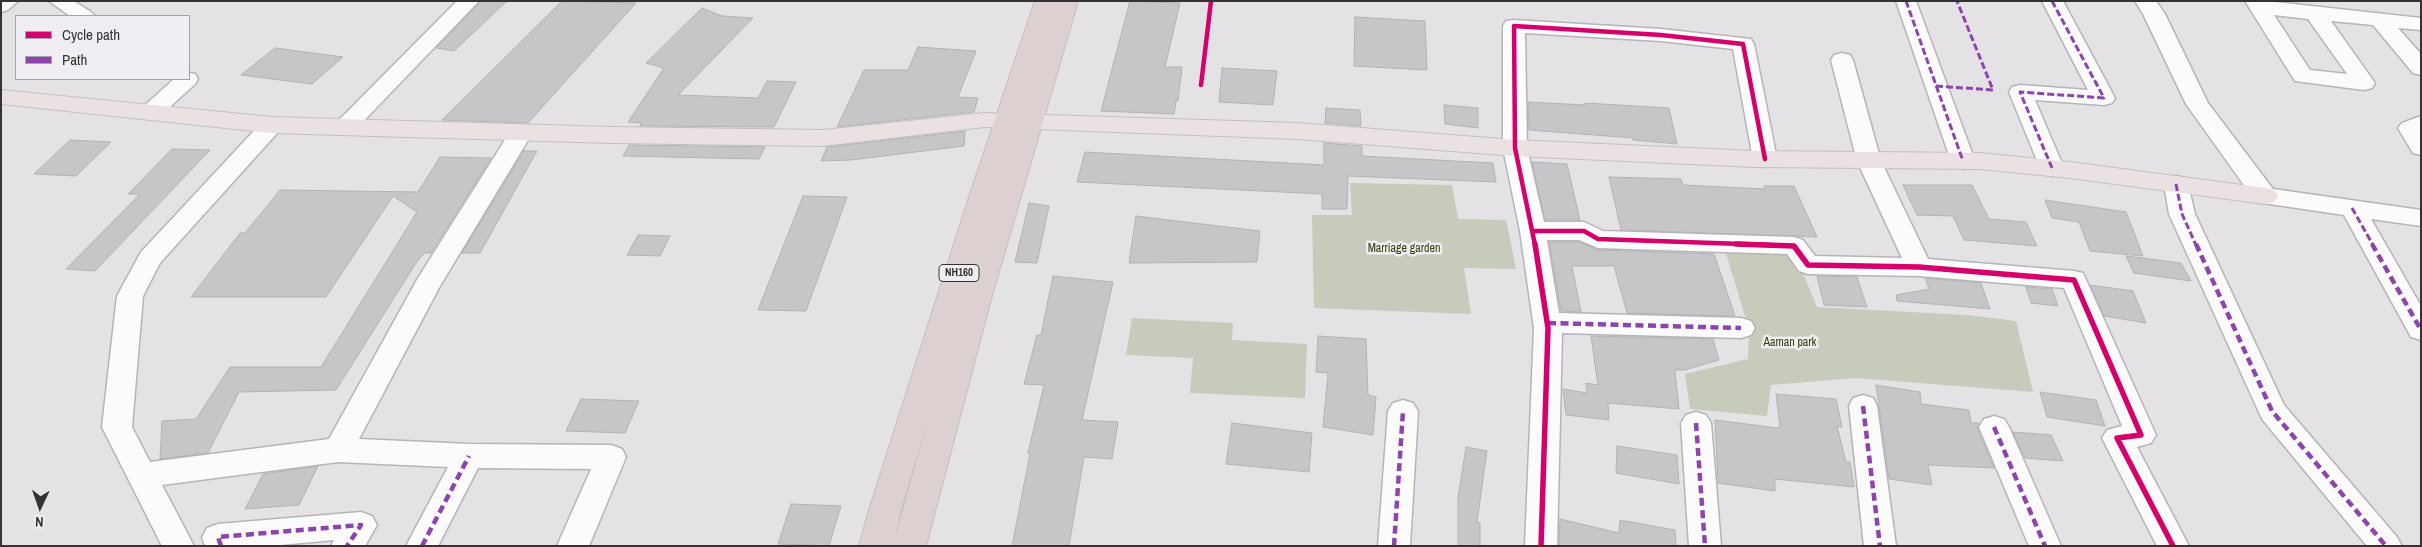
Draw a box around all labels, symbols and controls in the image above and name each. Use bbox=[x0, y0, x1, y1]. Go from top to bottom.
legend bbox=[15, 15, 190, 80]
text: Cycle path bbox=[62, 24, 120, 45]
text: Path bbox=[62, 49, 87, 70]
park label: Marriage garden bbox=[1368, 242, 1440, 256]
road number: NH160 bbox=[939, 264, 979, 282]
park label: Aaman park bbox=[1763, 336, 1817, 350]
north arrow bbox=[15, 482, 65, 532]
text: N bbox=[35, 513, 44, 531]

